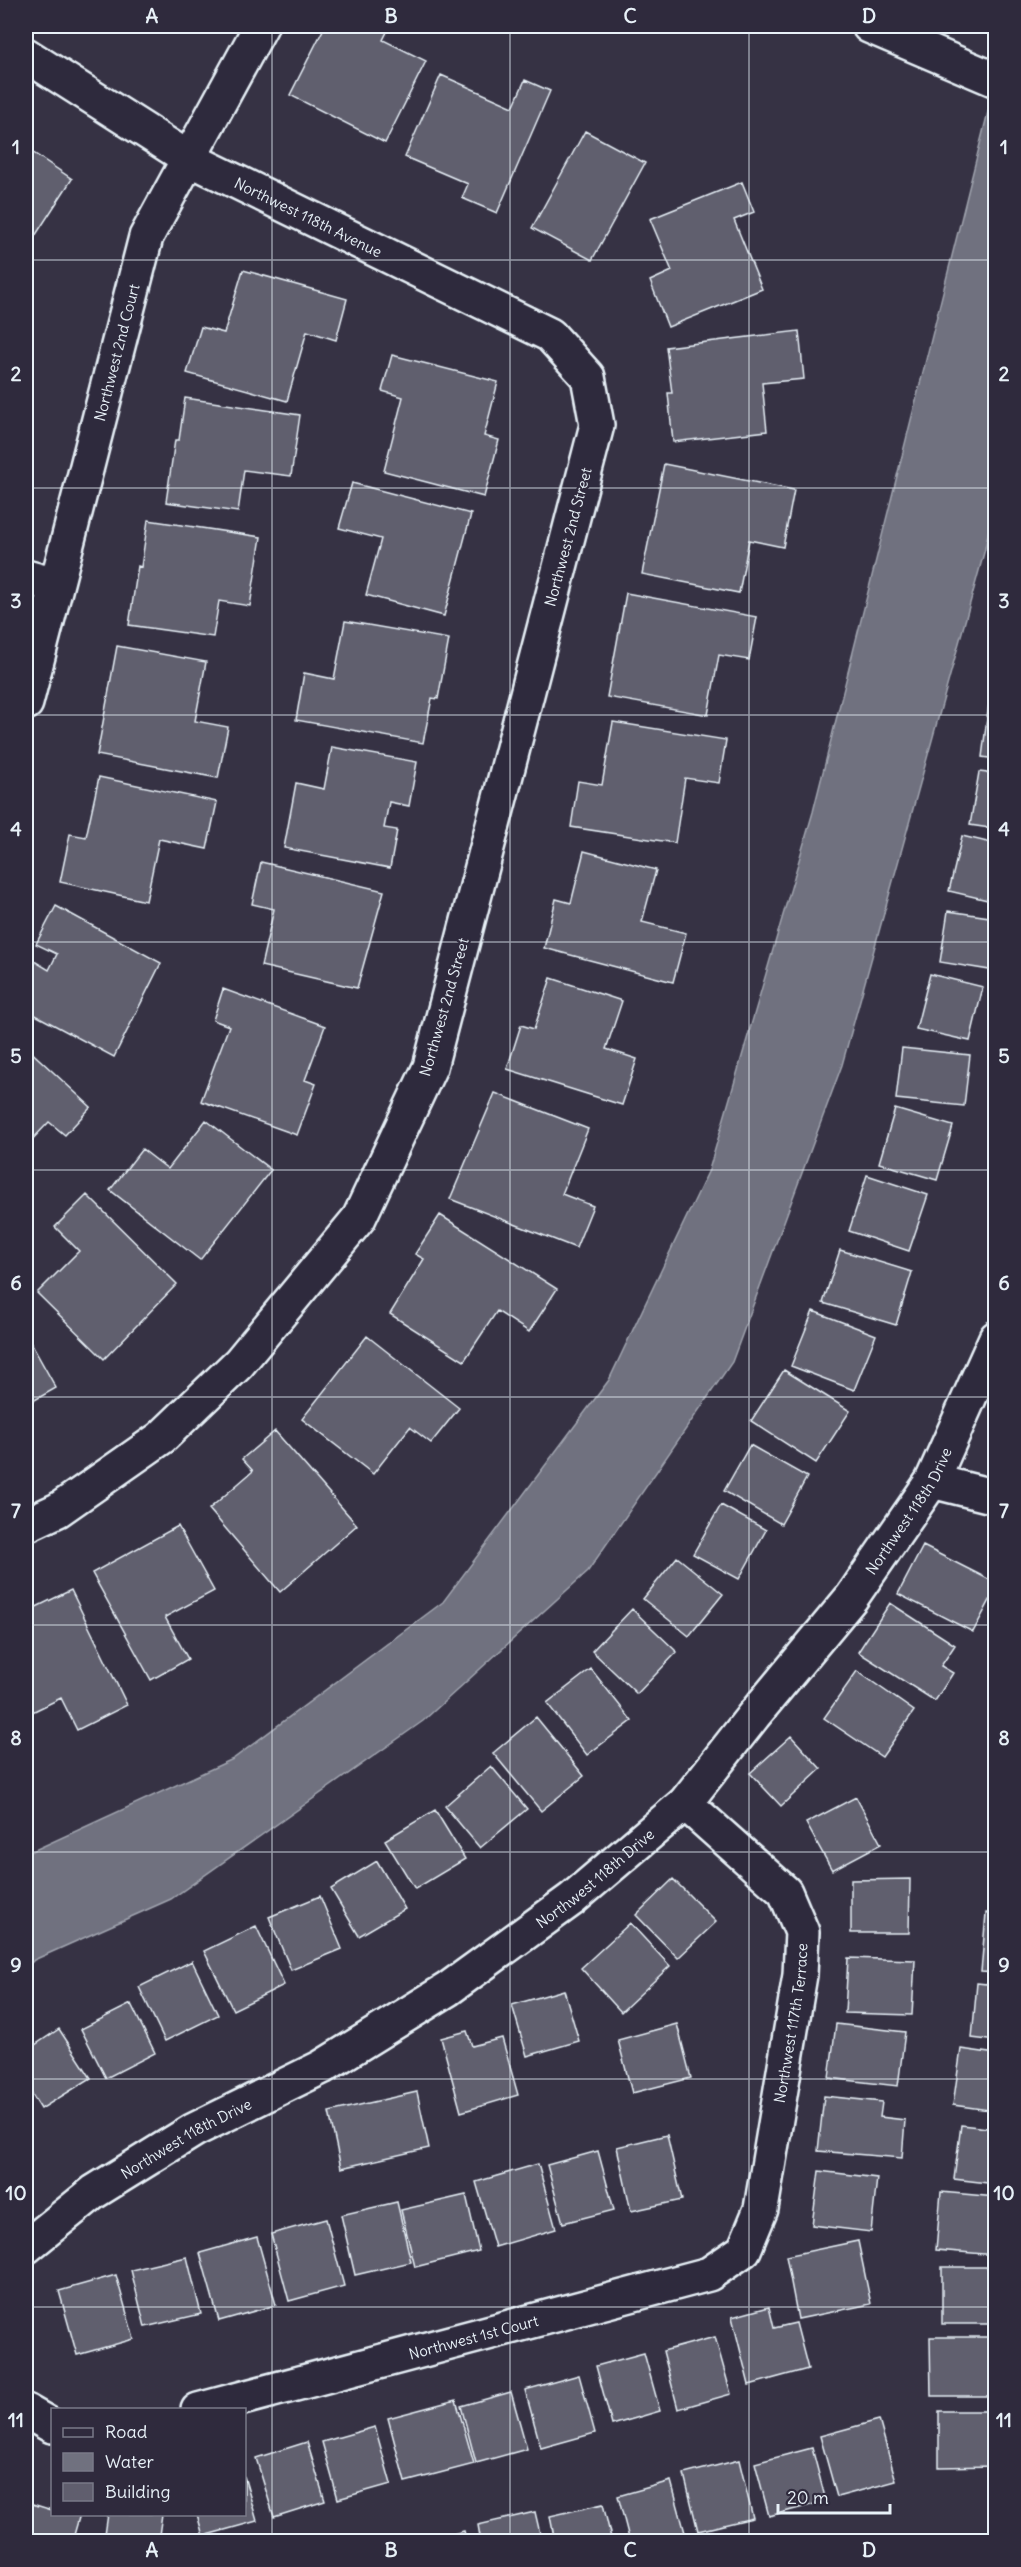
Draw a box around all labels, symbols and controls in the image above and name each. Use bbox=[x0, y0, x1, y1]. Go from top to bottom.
text: A bbox=[146, 3, 159, 28]
text: B bbox=[384, 3, 398, 28]
text: C bbox=[623, 3, 637, 28]
text: D bbox=[862, 3, 876, 28]
text: 1 bbox=[12, 134, 20, 159]
text: 1 bbox=[1000, 134, 1008, 159]
street label: Northwest 118th Avenue bbox=[231, 173, 385, 261]
street label: Northwest 2nd Court bbox=[89, 282, 143, 423]
text: 2 bbox=[11, 361, 22, 386]
text: 2 bbox=[999, 361, 1010, 386]
street label: Northwest 2nd Street bbox=[540, 465, 596, 609]
text: 3 bbox=[10, 588, 22, 613]
text: 3 bbox=[998, 588, 1010, 613]
text: 4 bbox=[10, 816, 22, 841]
text: 4 bbox=[998, 816, 1010, 841]
street label: Northwest 2nd Street bbox=[415, 936, 473, 1078]
text: 5 bbox=[10, 1043, 22, 1068]
text: 5 bbox=[998, 1043, 1010, 1068]
text: 6 bbox=[10, 1270, 22, 1295]
text: 6 bbox=[998, 1270, 1010, 1295]
street label: Northwest 118th Drive bbox=[861, 1444, 955, 1578]
text: 7 bbox=[11, 1498, 21, 1523]
text: 7 bbox=[999, 1498, 1009, 1523]
text: 8 bbox=[10, 1725, 22, 1750]
text: 8 bbox=[998, 1725, 1010, 1750]
street label: Northwest 118th Drive bbox=[532, 1824, 658, 1932]
street label: Northwest 117th Terrace bbox=[769, 1943, 811, 2104]
text: 9 bbox=[10, 1952, 22, 1977]
text: 9 bbox=[998, 1952, 1010, 1977]
street label: Northwest 118th Drive bbox=[117, 2094, 254, 2183]
text: 10 bbox=[5, 2180, 27, 2205]
text: 10 bbox=[993, 2180, 1015, 2205]
street label: Northwest 1st Court bbox=[407, 2310, 540, 2363]
text: 11 bbox=[8, 2407, 24, 2432]
text: 11 bbox=[996, 2407, 1012, 2432]
legend bbox=[51, 2408, 246, 2516]
text: Road bbox=[105, 2420, 148, 2443]
text: Water bbox=[105, 2450, 155, 2473]
scale bar bbox=[778, 2477, 890, 2515]
text: Building bbox=[105, 2480, 170, 2503]
text: 20 m bbox=[787, 2486, 829, 2509]
text: A bbox=[146, 2537, 159, 2562]
text: B bbox=[384, 2537, 398, 2562]
text: C bbox=[623, 2537, 637, 2562]
text: D bbox=[862, 2537, 876, 2562]

